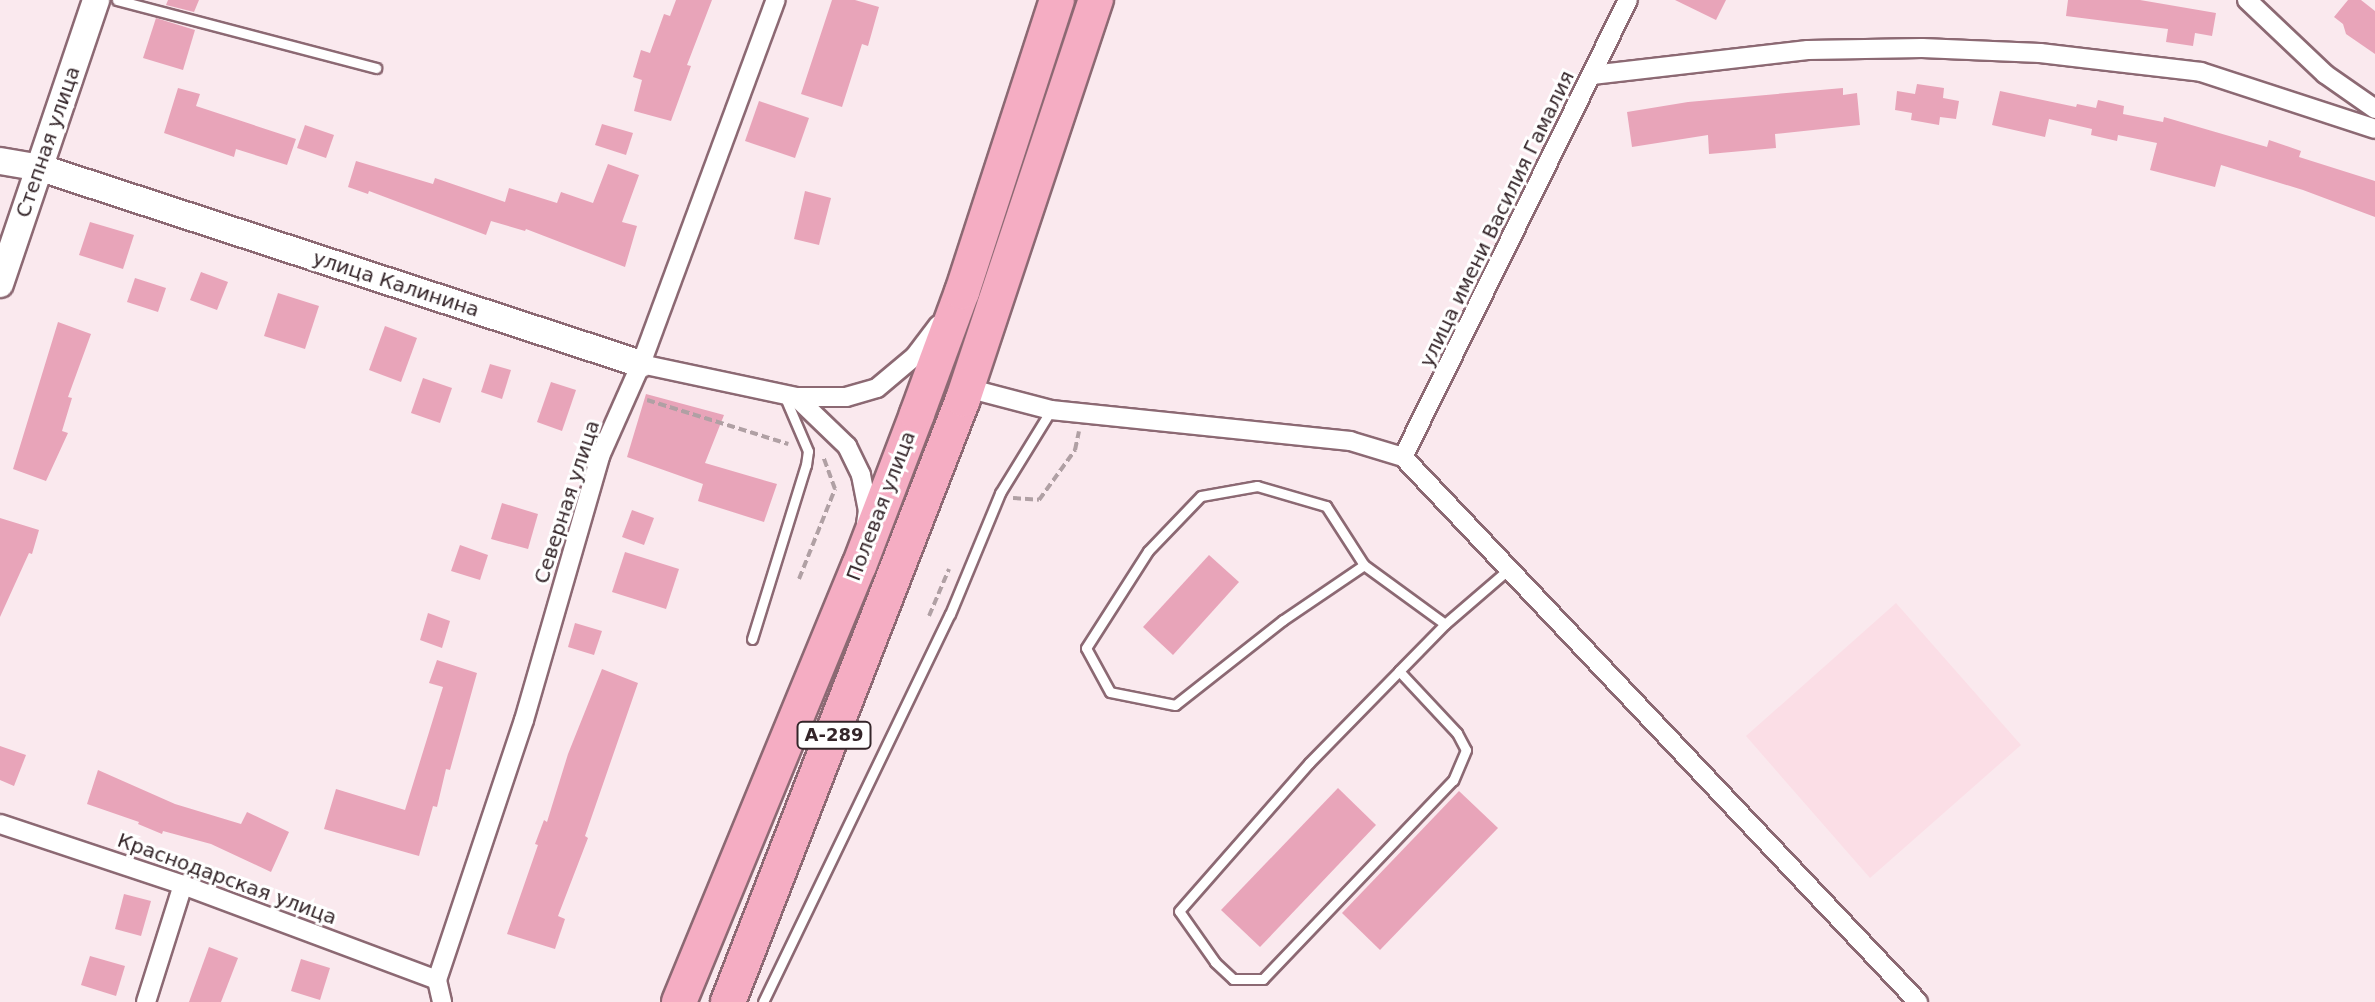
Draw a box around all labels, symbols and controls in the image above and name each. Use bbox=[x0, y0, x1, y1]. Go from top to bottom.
street label: Степная улица bbox=[11, 63, 85, 221]
street label: улица имени Василия Гамалия bbox=[1415, 67, 1579, 371]
street label: улица Калинина bbox=[310, 246, 482, 322]
street label: Северная улица bbox=[529, 417, 605, 587]
street label: Полевая улица bbox=[841, 428, 921, 584]
road number: А-289 bbox=[796, 721, 872, 749]
street label: Краснодарская улица bbox=[114, 828, 340, 930]

